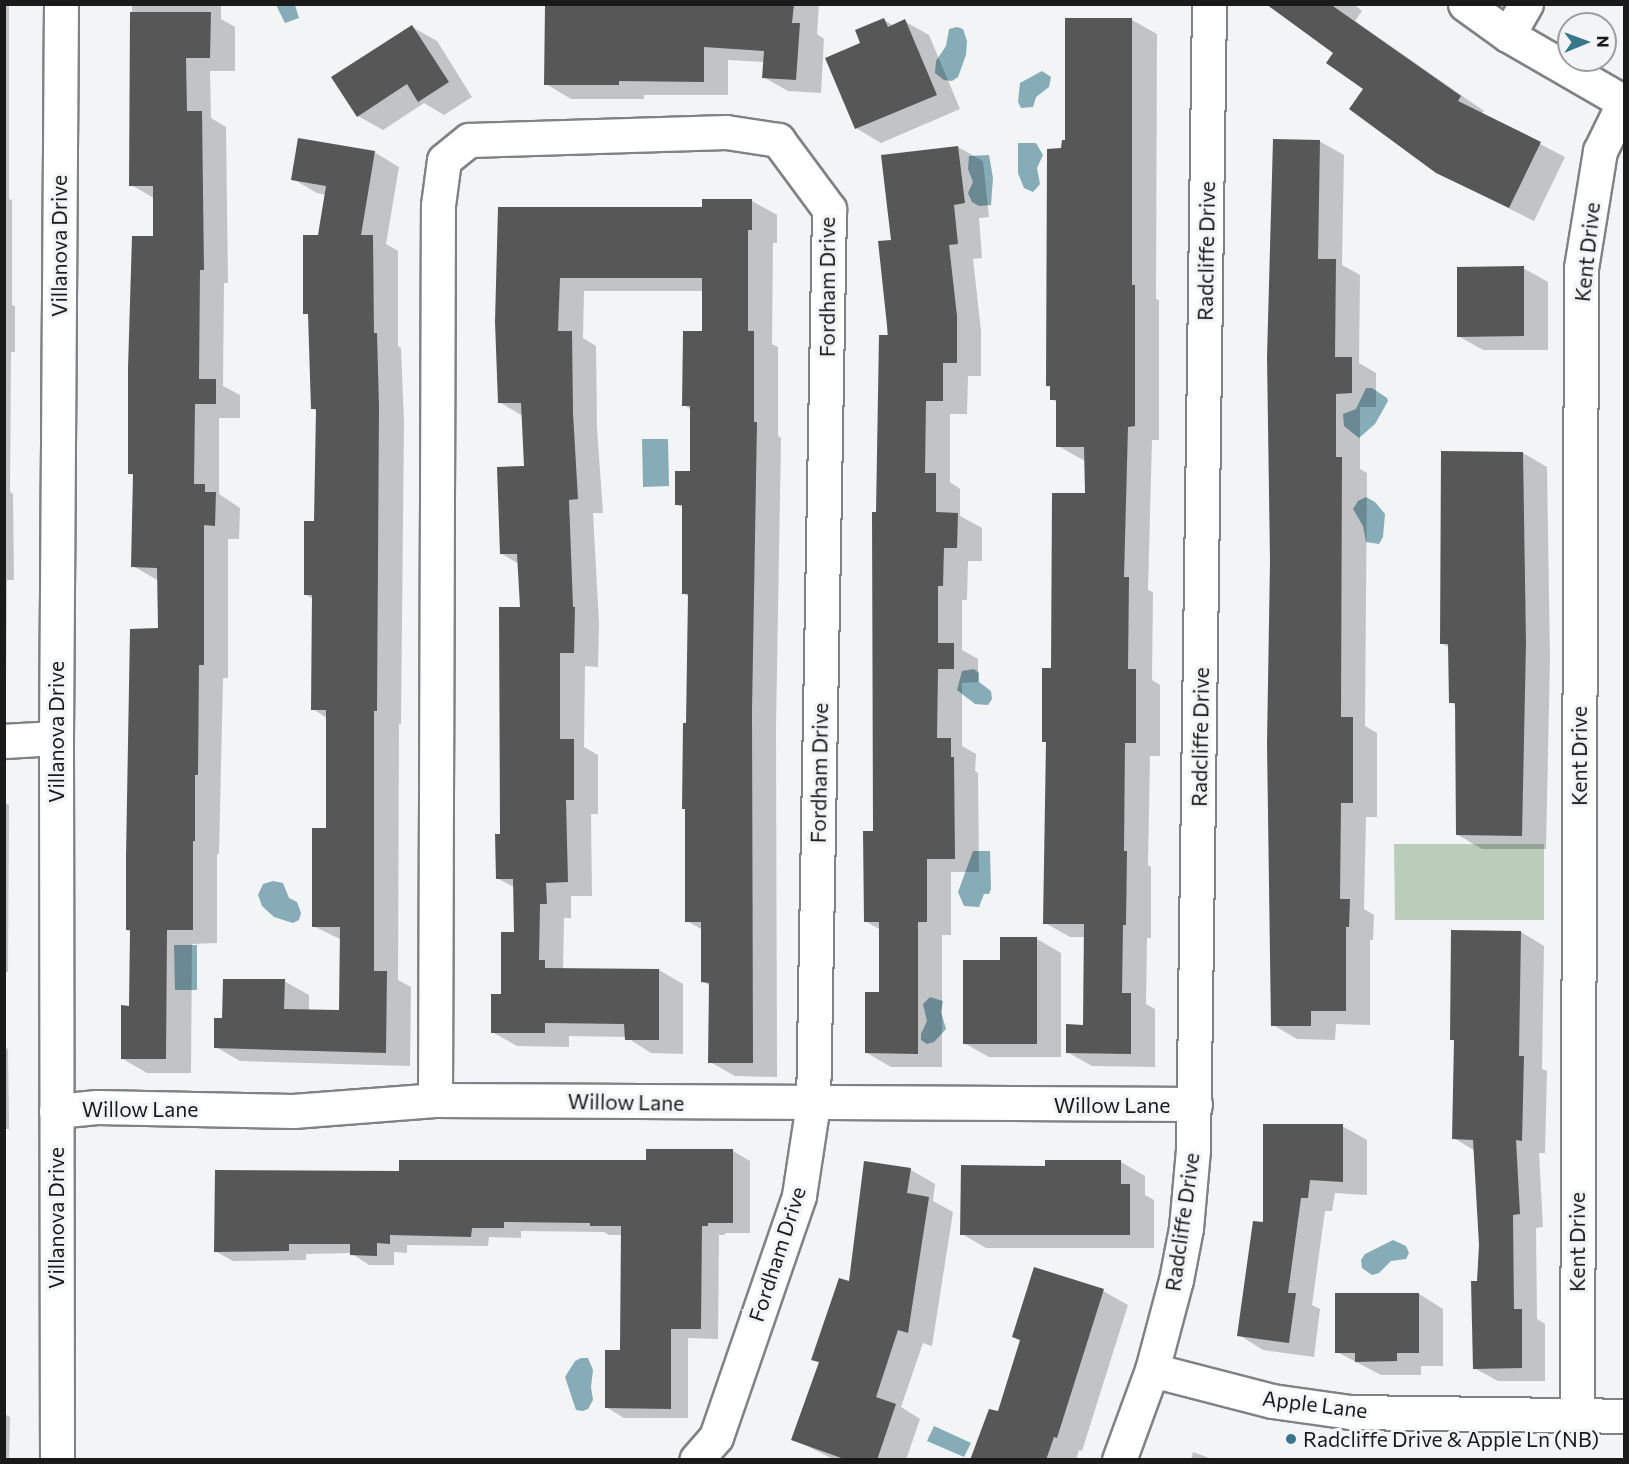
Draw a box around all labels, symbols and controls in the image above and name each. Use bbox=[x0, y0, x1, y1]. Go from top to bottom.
north arrow bbox=[1557, 12, 1617, 72]
text: N bbox=[1594, 36, 1613, 48]
street label: Villanova Drive bbox=[46, 175, 72, 317]
street label: Radcliffe Drive bbox=[1192, 181, 1220, 321]
street label: Kent Drive bbox=[1569, 201, 1605, 303]
street label: Fordham Drive bbox=[814, 217, 840, 357]
street label: Villanova Drive bbox=[43, 661, 69, 803]
street label: Radcliffe Drive bbox=[1186, 667, 1214, 807]
street label: Fordham Drive bbox=[805, 703, 833, 843]
street label: Kent Drive bbox=[1566, 706, 1592, 806]
street label: Willow Lane bbox=[567, 1088, 685, 1116]
street label: Willow Lane bbox=[1054, 1092, 1170, 1118]
street label: Willow Lane bbox=[82, 1096, 198, 1122]
street label: Villanova Drive bbox=[43, 1147, 69, 1289]
street label: Radcliffe Drive bbox=[1160, 1151, 1204, 1293]
street label: Fordham Drive bbox=[743, 1183, 811, 1325]
street label: Kent Drive bbox=[1564, 1192, 1590, 1292]
street label: Apple Lane bbox=[1261, 1385, 1369, 1423]
place label: Radcliffe Drive & Apple Ln (NB) bbox=[1303, 1426, 1599, 1452]
marker: Radcliffe Drive & Apple Ln (NB) bbox=[1284, 1432, 1298, 1446]

